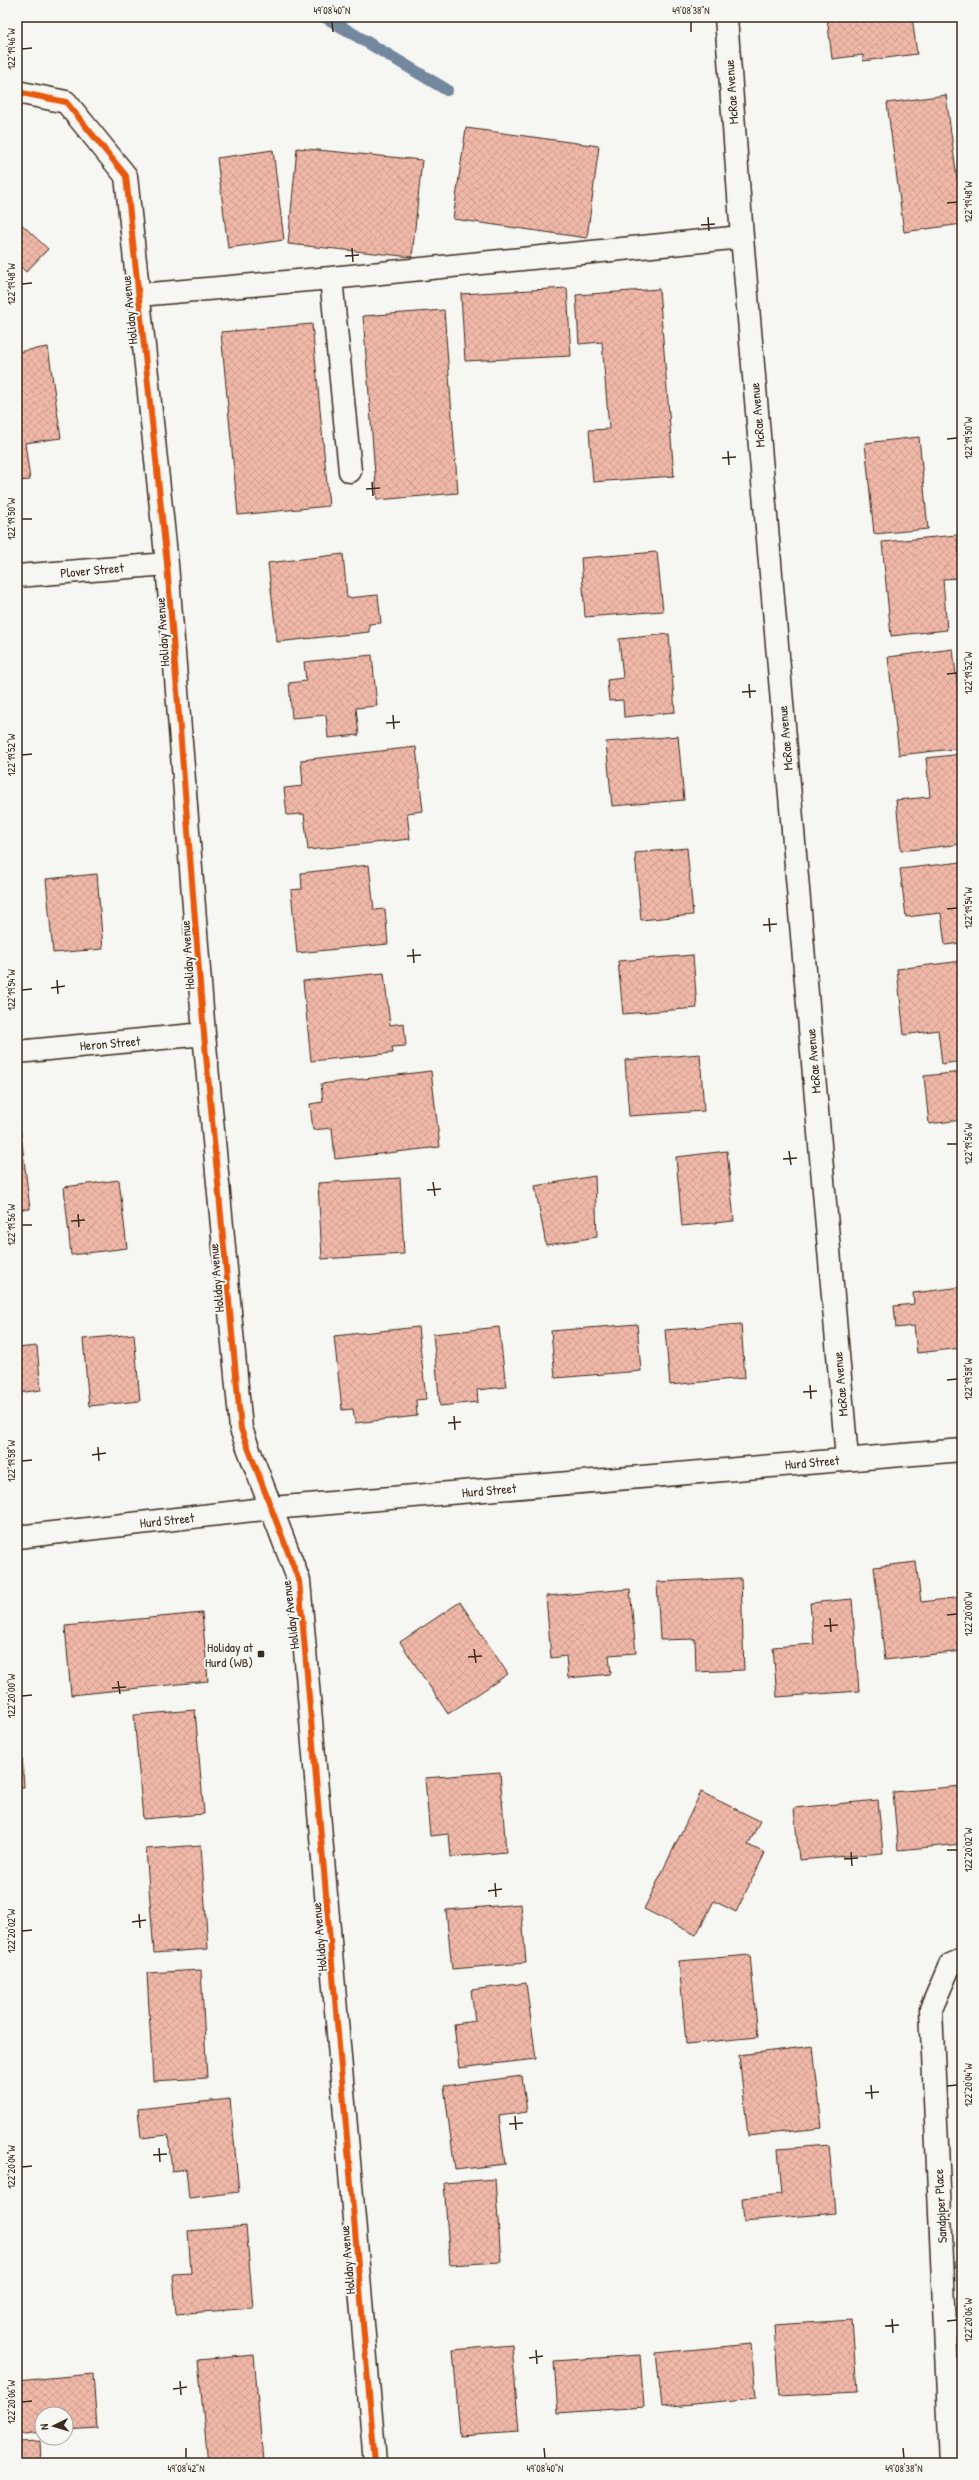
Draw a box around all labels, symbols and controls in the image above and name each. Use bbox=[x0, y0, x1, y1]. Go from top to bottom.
text: 49°08'40"N bbox=[314, 4, 350, 17]
text: 49°08'38"N bbox=[672, 4, 710, 17]
text: 122°19'46"W bbox=[5, 28, 18, 70]
street label: McRae Avenue bbox=[720, 59, 742, 125]
text: 122°19'48"W bbox=[962, 180, 975, 223]
text: 122°19'48"W bbox=[5, 262, 18, 305]
street label: Holiday Avenue bbox=[116, 275, 142, 345]
street label: McRae Avenue bbox=[745, 382, 769, 448]
text: 122°19'50"W bbox=[962, 416, 975, 459]
text: 122°19'50"W bbox=[5, 497, 18, 540]
street label: Plover Street bbox=[60, 558, 125, 582]
street label: Holiday Avenue bbox=[151, 597, 173, 667]
text: 122°19'52"W bbox=[962, 651, 975, 694]
street label: McRae Avenue bbox=[773, 705, 797, 771]
text: 122°19'52"W bbox=[5, 733, 18, 776]
text: 122°19'54"W bbox=[962, 886, 975, 929]
street label: Holiday Avenue bbox=[176, 920, 198, 990]
text: 122°19'54"W bbox=[5, 968, 18, 1011]
street label: McRae Avenue bbox=[801, 1028, 825, 1094]
street label: Heron Street bbox=[79, 1031, 142, 1055]
text: 122°19'56"W bbox=[962, 1122, 975, 1165]
text: 122°19'56"W bbox=[5, 1203, 18, 1246]
street label: Holiday Avenue bbox=[204, 1243, 228, 1313]
street label: McRae Avenue bbox=[828, 1351, 852, 1417]
text: 122°19'58"W bbox=[962, 1357, 975, 1400]
text: 122°19'58"W bbox=[5, 1439, 18, 1482]
street label: Hurd Street bbox=[784, 1451, 841, 1473]
street label: Hurd Street bbox=[461, 1479, 518, 1501]
street label: Hurd Street bbox=[139, 1508, 196, 1532]
street label: Holiday Avenue bbox=[277, 1579, 303, 1651]
text: 122°20'00"W bbox=[962, 1591, 975, 1636]
place label: Holiday at Hurd (WB) bbox=[205, 1638, 254, 1671]
marker: Holiday at Hurd (WB) bbox=[256, 1649, 266, 1659]
text: 122°20'00"W bbox=[5, 1673, 18, 1718]
text: 122°20'02"W bbox=[962, 1827, 975, 1872]
street label: Holiday Avenue bbox=[307, 1902, 331, 1972]
text: 122°20'02"W bbox=[5, 1908, 18, 1953]
text: 122°20'04"W bbox=[962, 2062, 975, 2107]
text: 122°20'04"W bbox=[5, 2144, 18, 2189]
street label: Sandpiper Place bbox=[929, 2168, 951, 2244]
street label: Holiday Avenue bbox=[335, 2225, 359, 2295]
text: 122°20'06"W bbox=[962, 2297, 975, 2342]
text: 122°20'06"W bbox=[5, 2379, 18, 2424]
north arrow bbox=[34, 2406, 74, 2446]
text: N bbox=[37, 2423, 51, 2430]
text: 49°08'42"N bbox=[168, 2462, 204, 2475]
text: 49°08'40"N bbox=[527, 2462, 563, 2475]
text: 49°08'38"N bbox=[885, 2462, 923, 2475]

